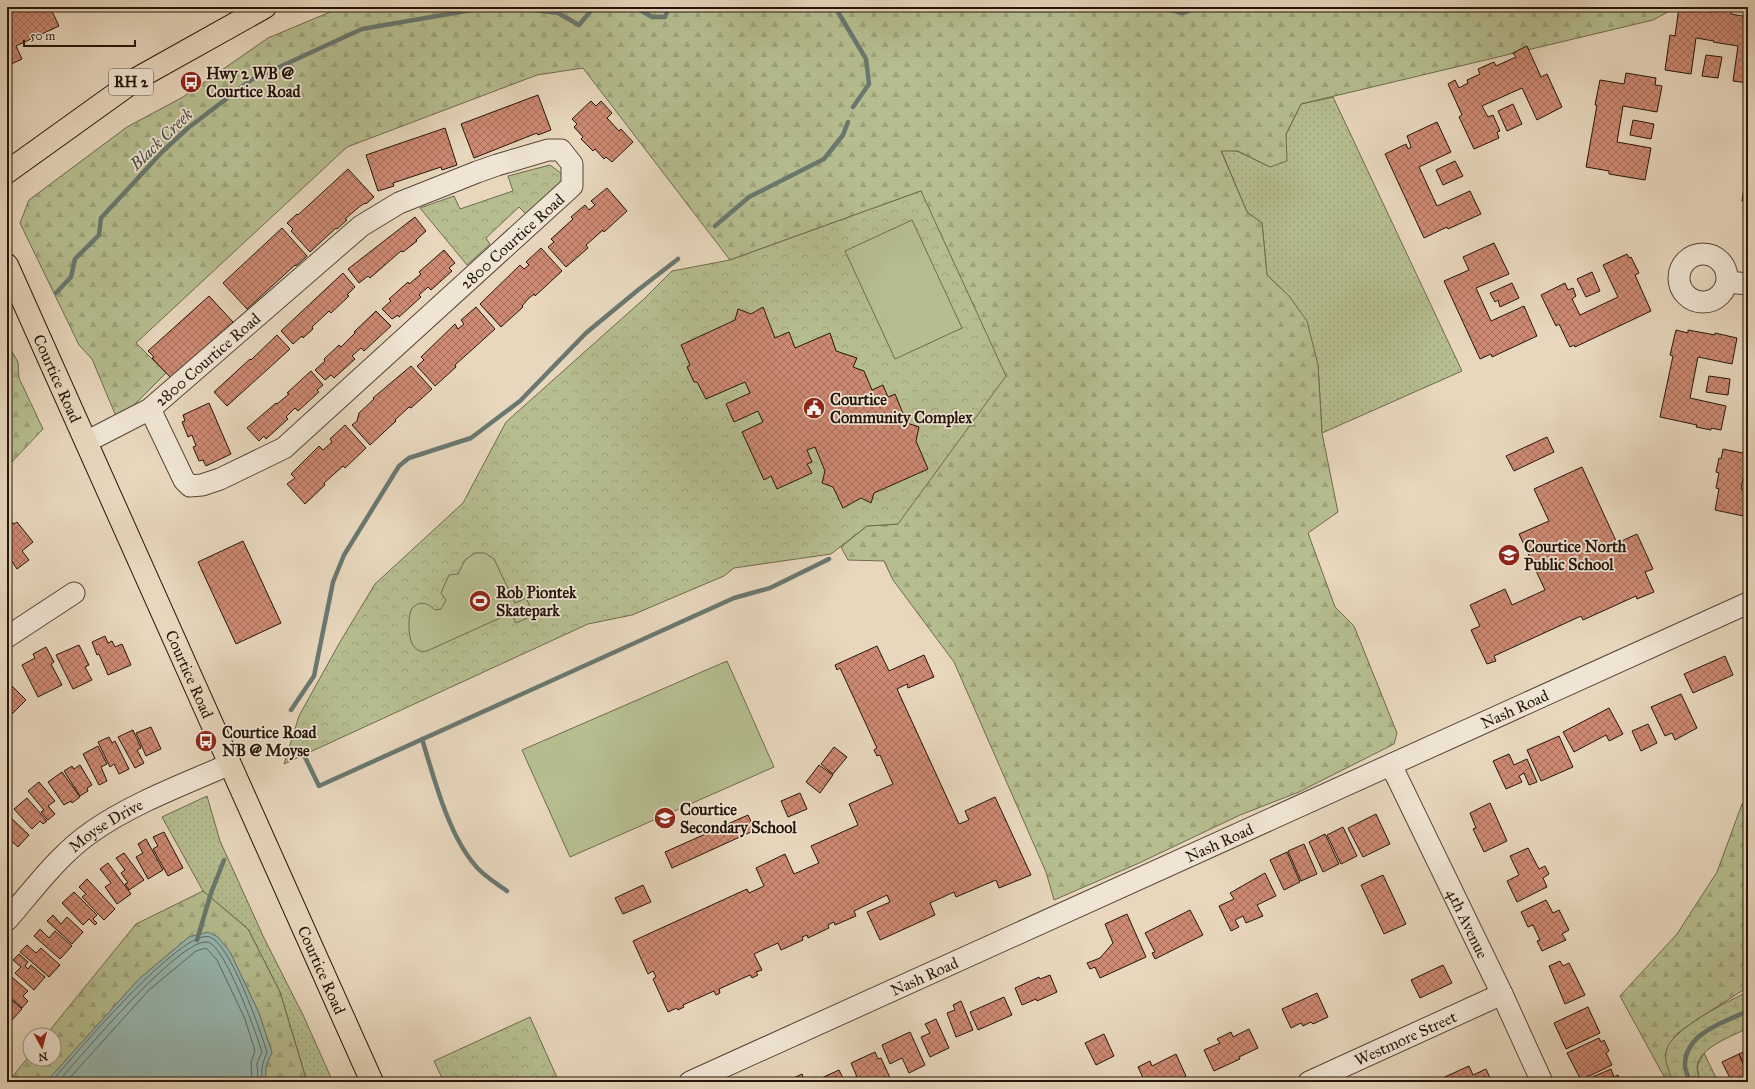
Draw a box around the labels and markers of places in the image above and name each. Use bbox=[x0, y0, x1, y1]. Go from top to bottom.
place label: Hwy 2 WB @ Courtice Road bbox=[206, 64, 302, 101]
bus stop icon: Hwy 2 WB @ Courtice Road bbox=[178, 69, 204, 95]
place label: Courtice Community Complex bbox=[830, 390, 973, 428]
public building icon: Courtice Community Complex bbox=[801, 395, 827, 421]
place label: Courtice North Public School bbox=[1524, 537, 1627, 574]
school or university icon: Courtice North Public School bbox=[1496, 542, 1522, 568]
place label: Rob Piontek Skatepark bbox=[496, 583, 577, 621]
sports icon: Rob Piontek Skatepark bbox=[467, 588, 493, 614]
place label: Courtice Road NB @ Moyse bbox=[222, 723, 318, 761]
bus stop icon: Courtice Road NB @ Moyse bbox=[193, 728, 219, 754]
place label: Courtice Secondary School bbox=[680, 800, 797, 838]
school or university icon: Courtice Secondary School bbox=[652, 805, 678, 831]

